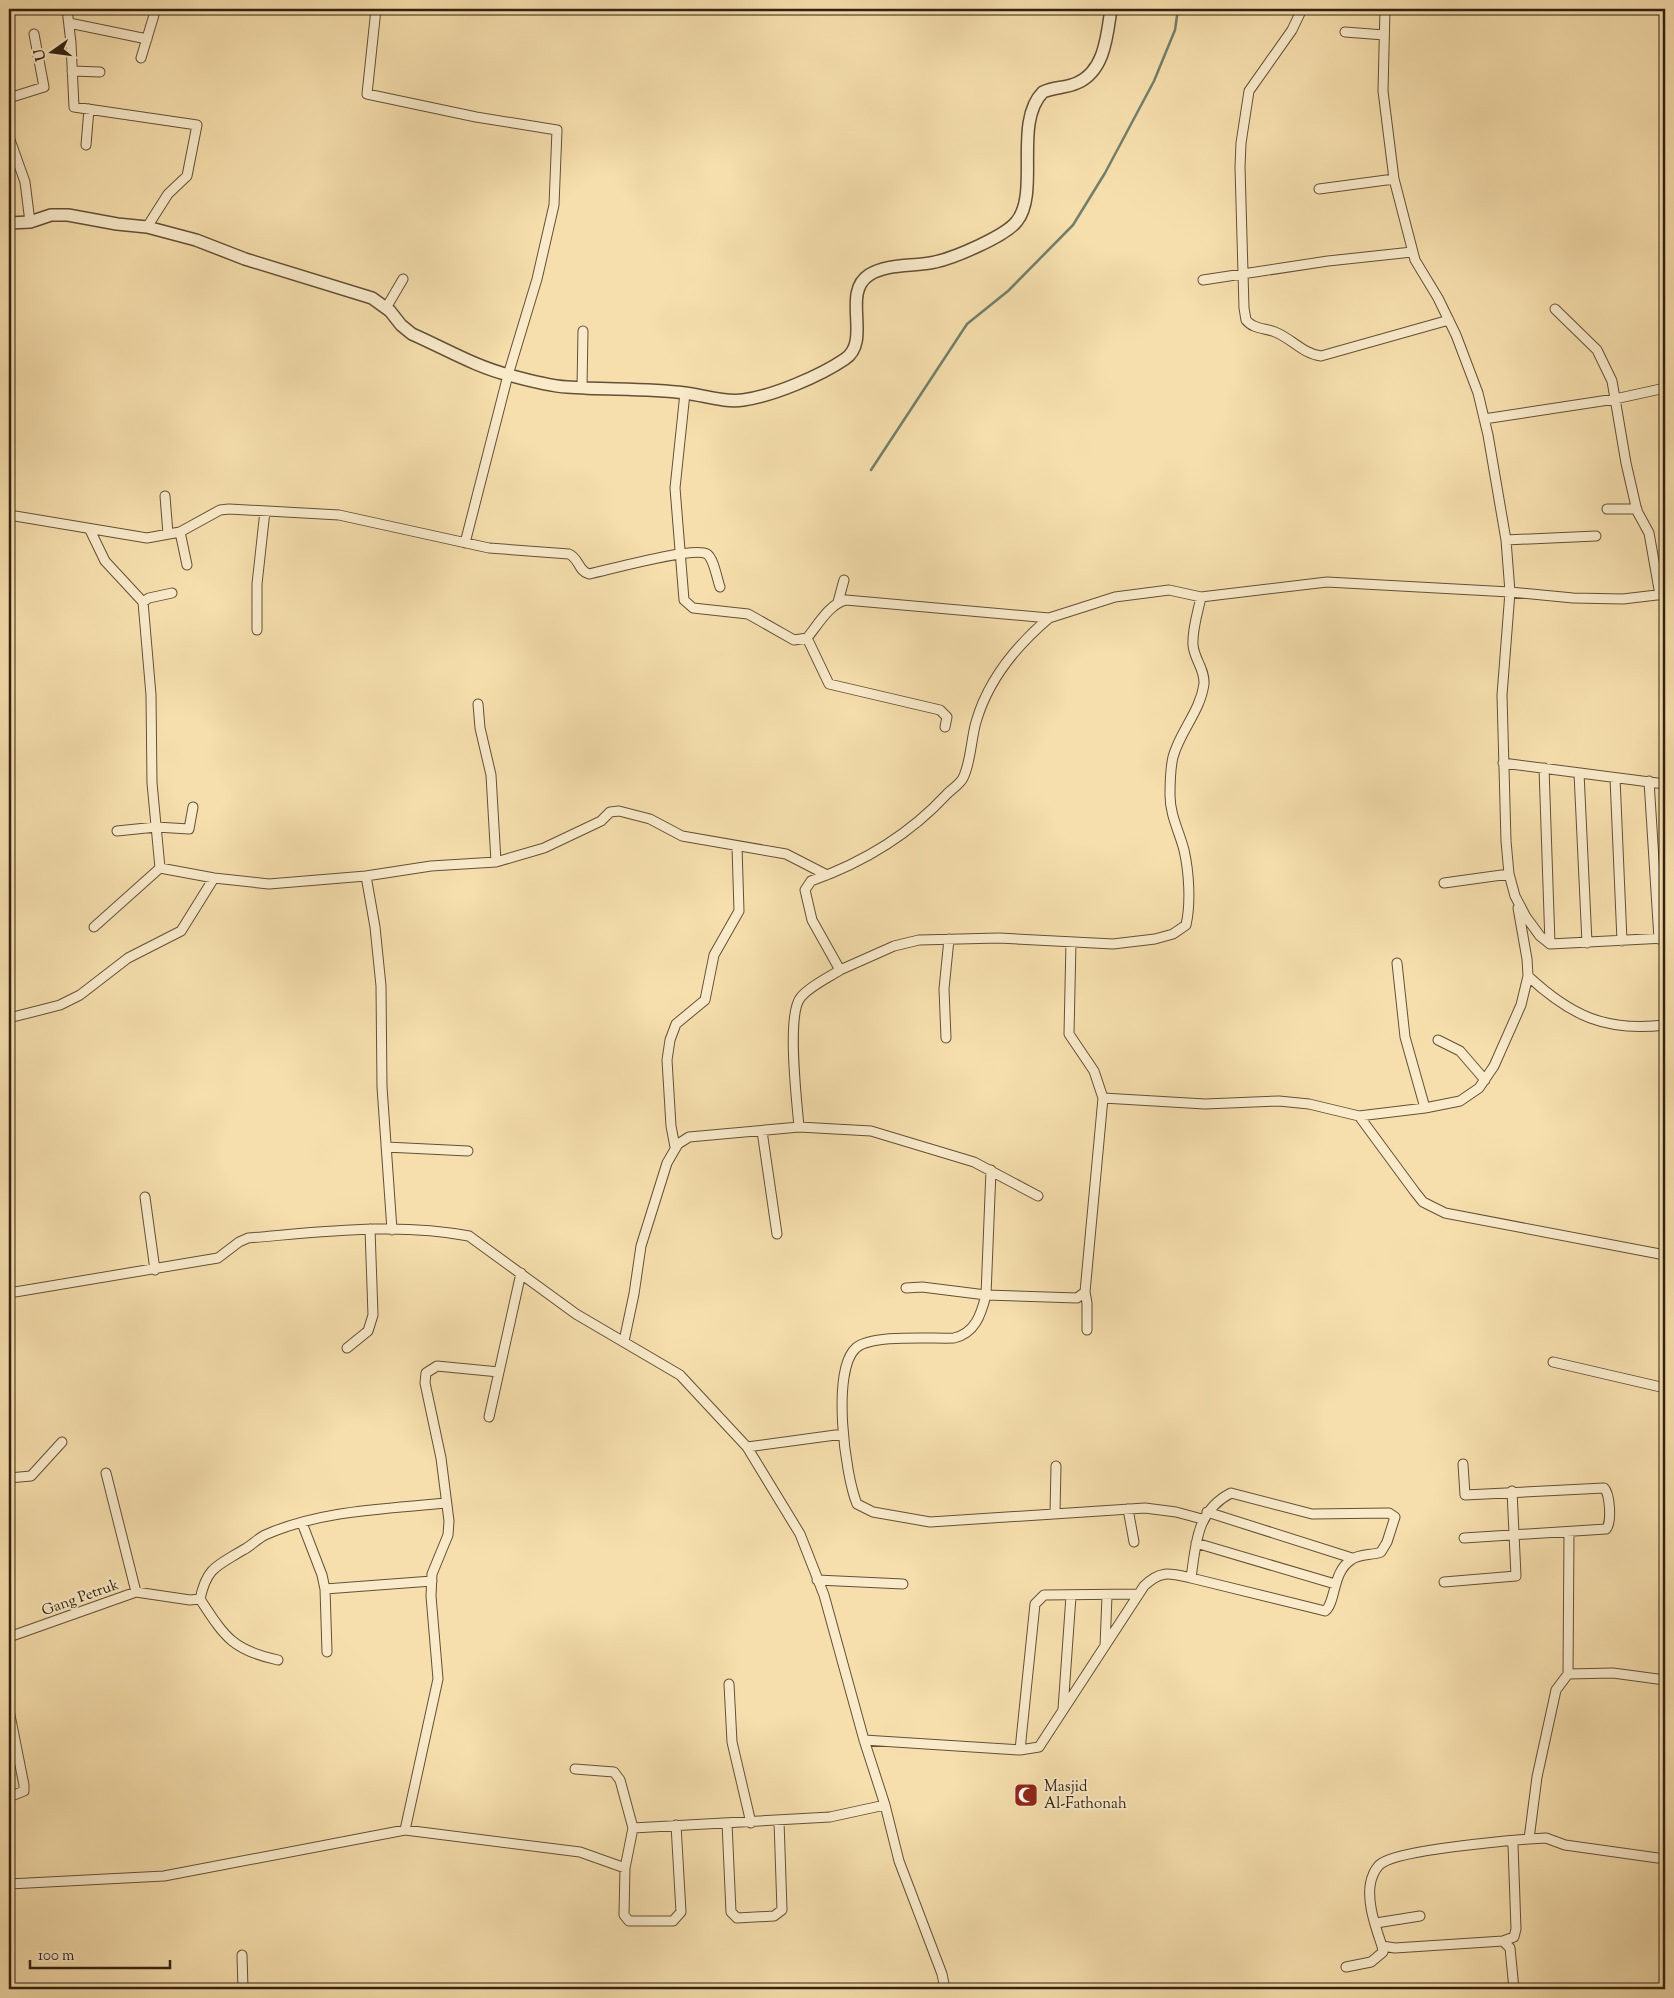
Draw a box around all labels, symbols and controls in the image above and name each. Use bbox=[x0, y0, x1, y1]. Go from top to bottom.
north arrow bbox=[28, 28, 78, 78]
text: U bbox=[30, 46, 52, 63]
street label: Gang Petruk bbox=[39, 1575, 122, 1622]
place label: Masjid Al-Fathonah bbox=[1044, 1777, 1127, 1815]
mosque icon: Masjid Al-Fathonah bbox=[1013, 1782, 1039, 1808]
scale bar bbox=[30, 1938, 170, 1970]
text: 100 m bbox=[38, 1946, 75, 1967]

